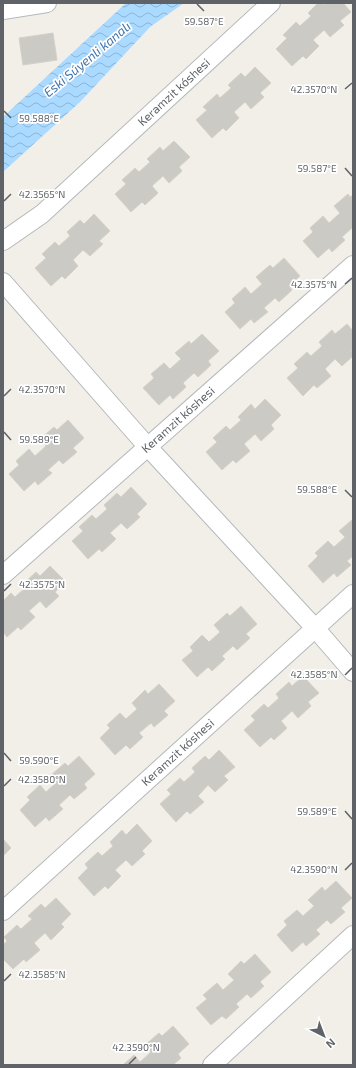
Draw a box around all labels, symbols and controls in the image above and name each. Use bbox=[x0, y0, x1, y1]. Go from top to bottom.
text: 59.587°E bbox=[184, 15, 224, 27]
water label: Eski Súyenli kanalı bbox=[40, 18, 134, 100]
street label: Keramzit kóshesi bbox=[134, 55, 212, 128]
text: 42.3570°N bbox=[291, 83, 337, 95]
text: 59.588°E bbox=[19, 112, 59, 124]
text: 59.587°E bbox=[297, 162, 337, 174]
text: 42.3565°N bbox=[19, 188, 65, 200]
text: 42.3575°N bbox=[291, 278, 337, 290]
text: 42.3570°N bbox=[19, 383, 65, 395]
street label: Keramzit kóshesi bbox=[138, 383, 217, 455]
text: 59.589°E bbox=[19, 433, 59, 445]
text: 59.588°E bbox=[297, 483, 337, 495]
text: 42.3575°N bbox=[19, 578, 65, 590]
text: 42.3585°N bbox=[290, 668, 338, 680]
street label: Keramzit kóshesi bbox=[138, 715, 216, 788]
text: 59.590°E bbox=[19, 754, 59, 766]
text: 42.3580°N bbox=[18, 773, 66, 785]
text: 59.589°E bbox=[297, 805, 337, 817]
text: 42.3590°N bbox=[290, 863, 338, 875]
text: 42.3585°N bbox=[18, 968, 66, 980]
north arrow bbox=[304, 1016, 344, 1056]
text: N bbox=[324, 1036, 338, 1051]
text: 42.3590°N bbox=[112, 1041, 160, 1053]

